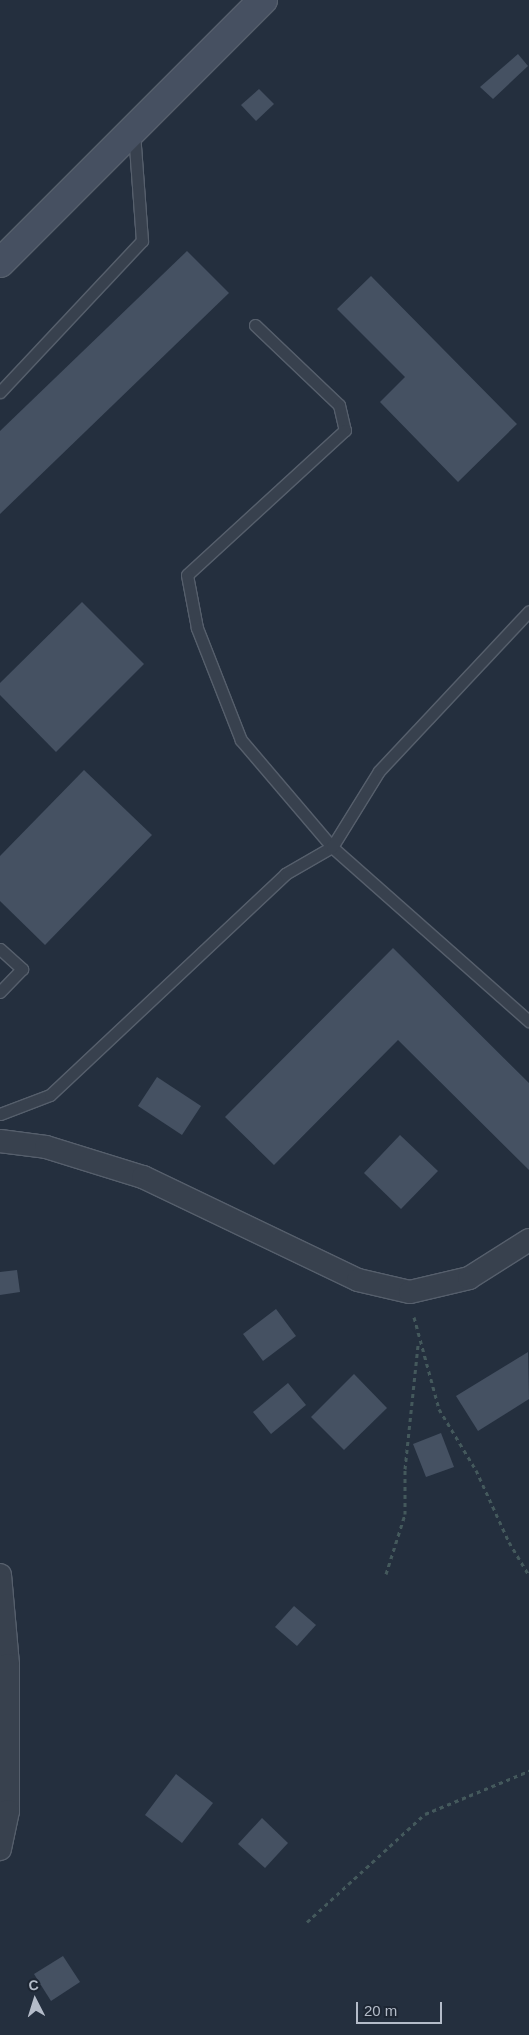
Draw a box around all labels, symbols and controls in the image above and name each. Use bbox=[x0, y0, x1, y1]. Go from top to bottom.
north arrow bbox=[10, 1975, 60, 2025]
text: С bbox=[28, 1977, 39, 1993]
scale bar bbox=[359, 1992, 445, 2024]
text: 20 m bbox=[364, 2002, 397, 2019]

